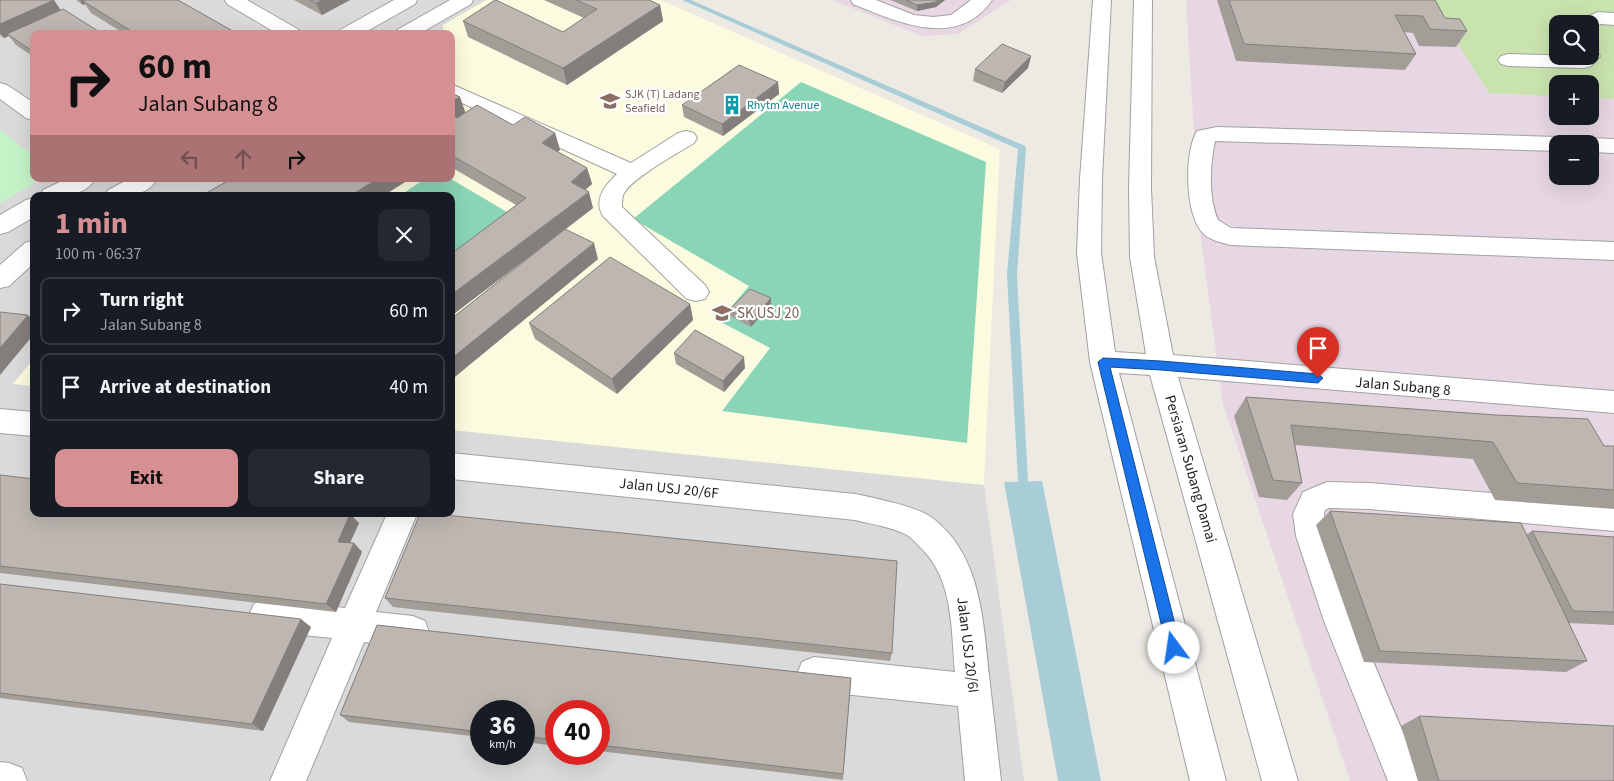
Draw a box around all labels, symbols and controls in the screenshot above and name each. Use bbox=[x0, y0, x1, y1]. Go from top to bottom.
map controls bbox=[1549, 15, 1599, 185]
button: search bbox=[1549, 15, 1599, 65]
text: 60 m bbox=[138, 42, 212, 92]
icon: right bbox=[55, 50, 120, 115]
button: + bbox=[1549, 75, 1599, 125]
place label: SJK (T) Ladang Seafield bbox=[625, 86, 700, 117]
text: Jalan Subang 8 bbox=[138, 88, 278, 120]
school or university icon: SJK (T) Ladang Seafield bbox=[599, 90, 621, 112]
building icon: Rhytm Avenue bbox=[721, 94, 743, 116]
place label: Rhytm Avenue bbox=[747, 97, 819, 114]
button: − bbox=[1549, 135, 1599, 185]
icon: left bbox=[176, 145, 204, 173]
icon: ahead bbox=[229, 145, 257, 173]
icon: right bbox=[282, 145, 310, 173]
text: 1 min bbox=[55, 202, 128, 245]
button: close bbox=[378, 209, 430, 261]
text: 100 m · 06:37 bbox=[55, 243, 142, 265]
text: Turn right bbox=[100, 287, 184, 314]
icon: right bbox=[57, 297, 85, 325]
text: 60 m bbox=[390, 298, 428, 325]
school or university icon: SK USJ 20 bbox=[711, 302, 733, 324]
place label: SK USJ 20 bbox=[737, 303, 799, 324]
text: Jalan Subang 8 bbox=[100, 314, 202, 336]
pin bbox=[1297, 327, 1339, 378]
icon: arrive bbox=[1304, 334, 1332, 362]
street label: Jalan Subang 8 bbox=[1355, 372, 1451, 401]
icon: arrive bbox=[57, 373, 85, 401]
text: Arrive at destination bbox=[100, 374, 271, 401]
text: 40 m bbox=[390, 374, 428, 401]
street label: Persiaran Subang Damai bbox=[1159, 393, 1222, 546]
button: Exit bbox=[55, 449, 238, 507]
button: Share bbox=[248, 449, 430, 507]
street label: Jalan USJ 20/6F bbox=[618, 473, 720, 504]
street label: Jalan USJ 20/6I bbox=[951, 596, 984, 694]
position arrow bbox=[1147, 621, 1199, 673]
speed limit sign: 40 bbox=[545, 700, 610, 765]
text: 36 bbox=[489, 708, 516, 744]
text: km/h bbox=[489, 736, 516, 753]

